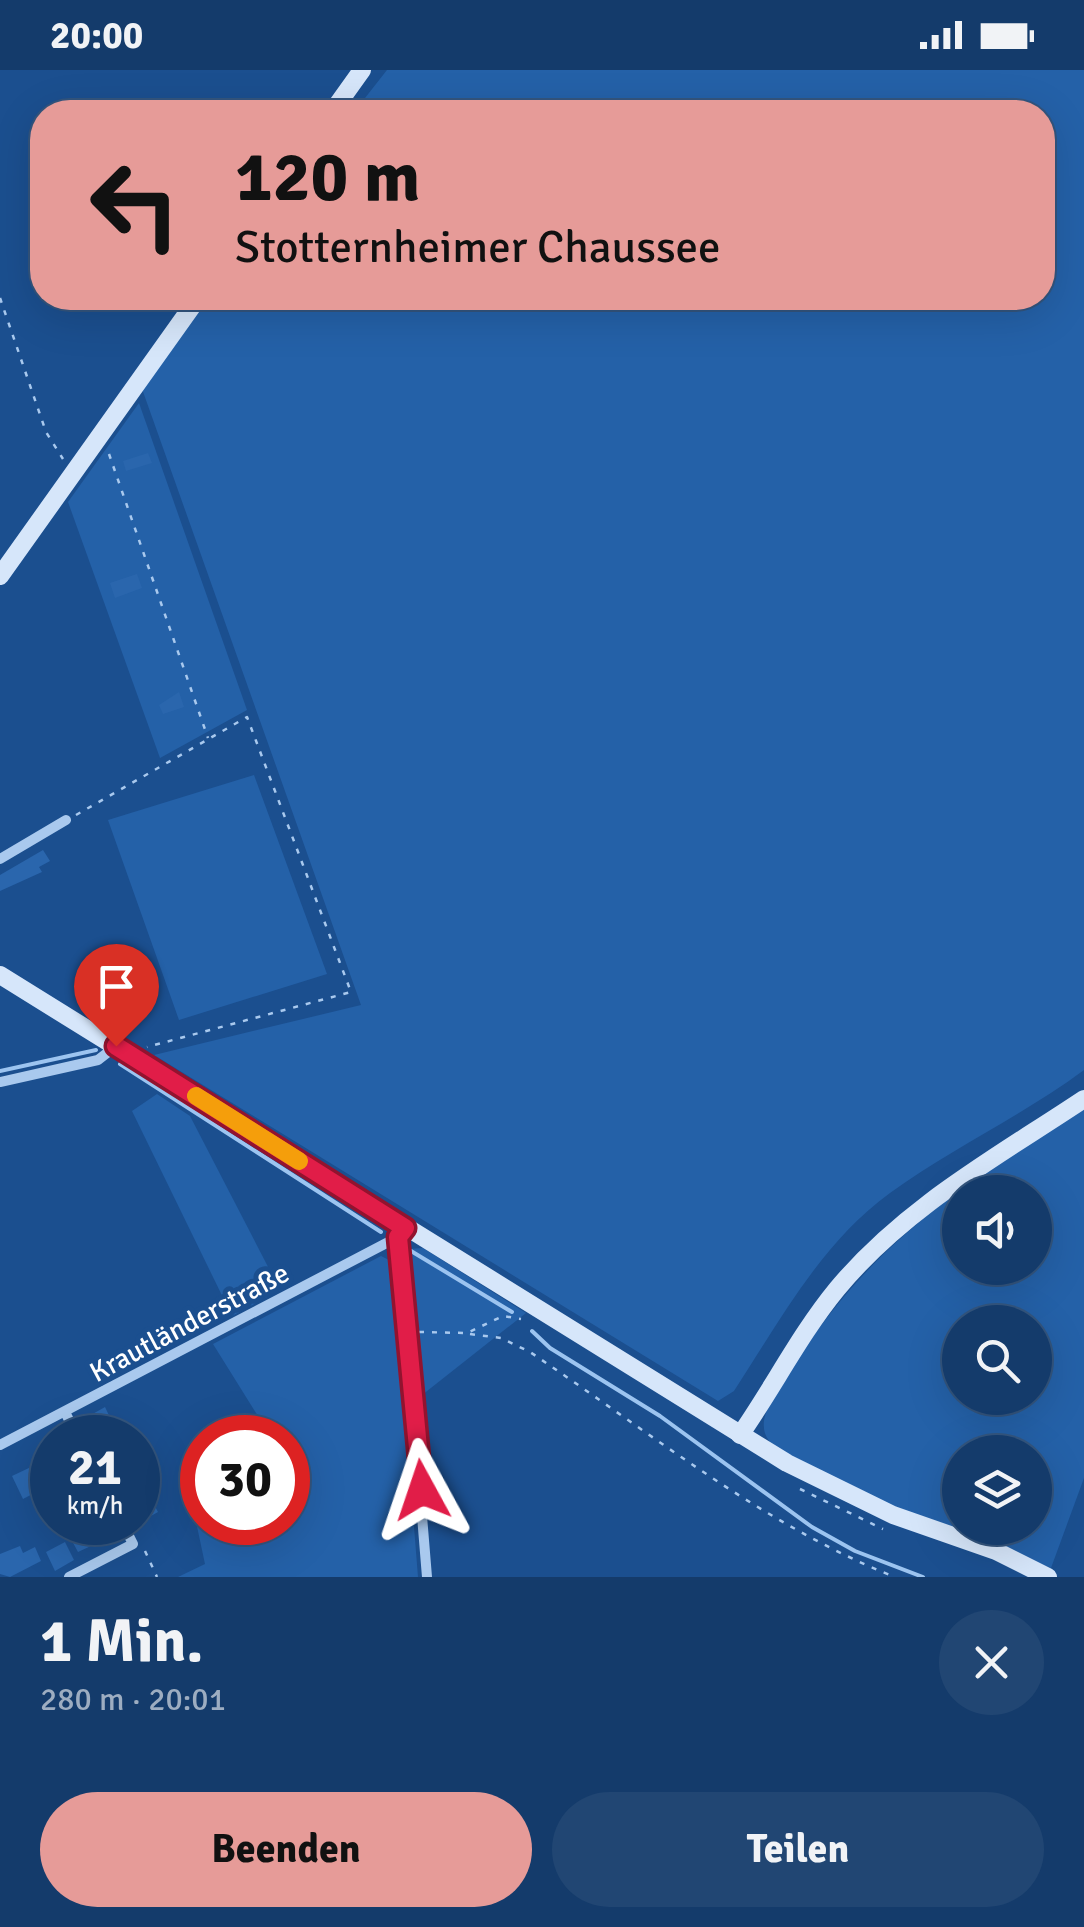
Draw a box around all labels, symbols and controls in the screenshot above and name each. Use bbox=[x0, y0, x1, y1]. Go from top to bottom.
text: 20:00 bbox=[50, 12, 143, 59]
text: 120 m bbox=[235, 134, 420, 220]
icon: left bbox=[70, 140, 200, 270]
text: Stotternheimer Chaussee bbox=[235, 220, 721, 275]
pin bbox=[74, 944, 159, 1047]
icon: arrive bbox=[89, 959, 144, 1014]
map controls bbox=[942, 1175, 1052, 1545]
button: sound bbox=[942, 1175, 1052, 1285]
street label: Krautländerstraße bbox=[84, 1256, 295, 1390]
button: search bbox=[942, 1305, 1052, 1415]
speed limit sign: 30 bbox=[180, 1415, 310, 1545]
button: layers bbox=[942, 1435, 1052, 1545]
text: 21 bbox=[68, 1437, 122, 1499]
position arrow bbox=[370, 1438, 474, 1542]
text: km/h bbox=[67, 1490, 123, 1521]
text: 1 Min. bbox=[40, 1605, 204, 1679]
button: close bbox=[939, 1610, 1044, 1715]
text: 280 m · 20:01 bbox=[40, 1680, 226, 1719]
button: Beenden bbox=[40, 1792, 532, 1907]
button: Teilen bbox=[552, 1792, 1044, 1907]

